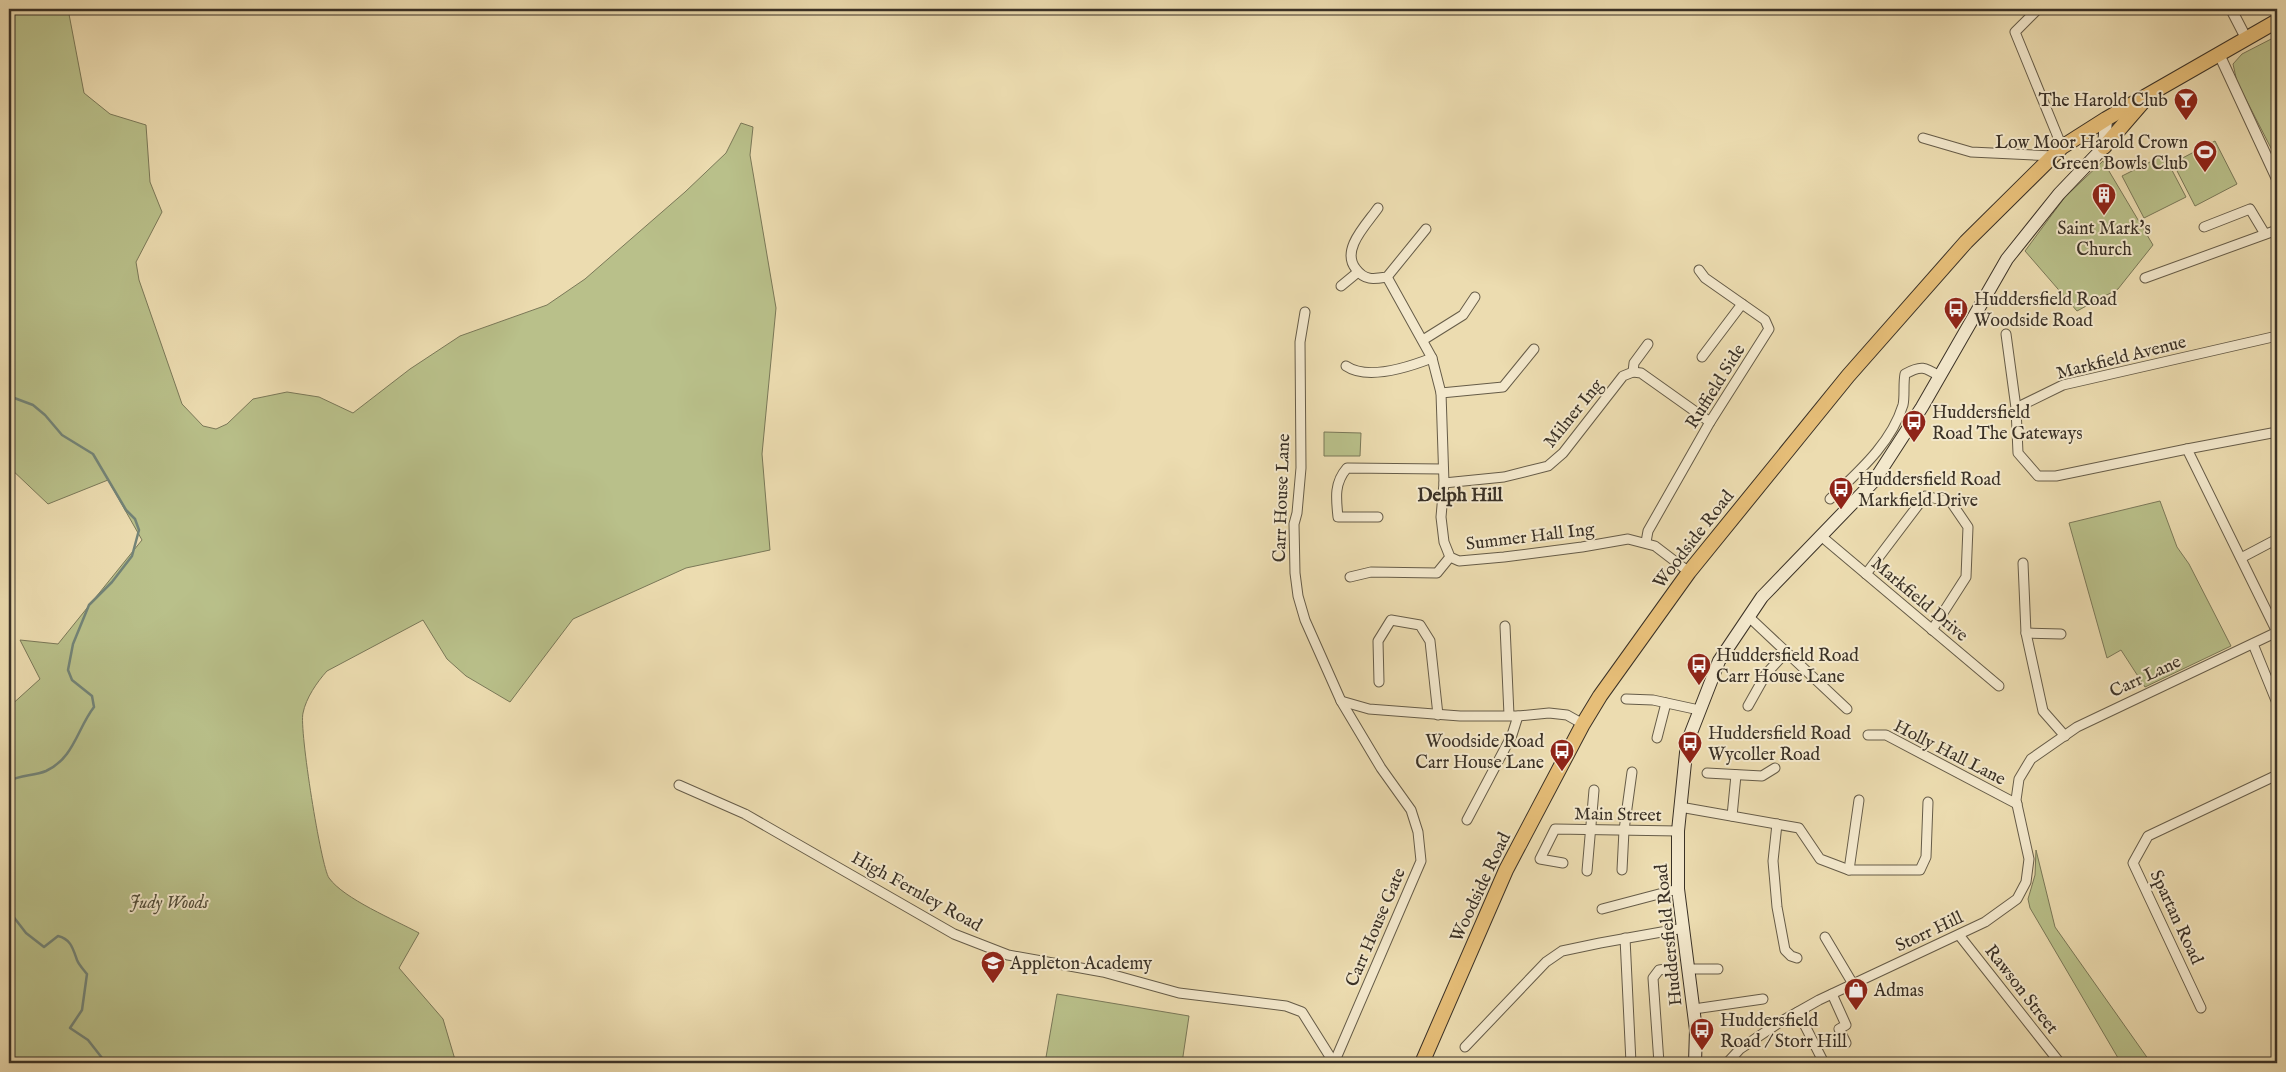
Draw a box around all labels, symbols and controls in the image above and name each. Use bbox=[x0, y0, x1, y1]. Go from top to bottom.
bar icon: The Harold Club bbox=[2173, 87, 2199, 121]
place label: The Harold Club bbox=[2039, 90, 2168, 113]
place label: Low Moor Harold Crown Green Bowls Club bbox=[1995, 132, 2188, 176]
sports icon: Low Moor Harold Crown Green Bowls Club bbox=[2192, 139, 2218, 173]
building icon: Saint Mark's Church bbox=[2091, 182, 2117, 216]
place label: Saint Mark's Church bbox=[2057, 218, 2151, 262]
place label: Huddersfield Road Woodside Road bbox=[1974, 289, 2117, 333]
bus stop icon: Huddersfield Road Woodside Road bbox=[1943, 296, 1969, 330]
street label: Markfield Avenue bbox=[2054, 331, 2189, 386]
street label: Ruffield Side bbox=[1681, 340, 1751, 433]
street label: Milner Ing bbox=[1539, 375, 1609, 453]
place label: Huddersfield Road The Gateways bbox=[1932, 402, 2083, 446]
bus stop icon: Huddersfield Road The Gateways bbox=[1901, 409, 1927, 443]
street label: Carr House Lane bbox=[1269, 433, 1296, 563]
place label: Huddersfield Road Markfield Drive bbox=[1858, 469, 2001, 513]
bus stop icon: Huddersfield Road Markfield Drive bbox=[1828, 476, 1854, 510]
district label: Delph Hill bbox=[1417, 484, 1504, 508]
street label: Woodside Road bbox=[1649, 486, 1740, 594]
street label: Summer Hall Ing bbox=[1465, 518, 1596, 557]
street label: Markfield Drive bbox=[1866, 553, 1972, 648]
place label: Huddersfield Road Carr House Lane bbox=[1716, 645, 1859, 689]
street label: Carr Lane bbox=[2106, 651, 2185, 704]
bus stop icon: Huddersfield Road Carr House Lane bbox=[1686, 652, 1712, 686]
street label: Holly Hall Lane bbox=[1889, 715, 2009, 791]
place label: Huddersfield Road Wycoller Road bbox=[1708, 723, 1851, 767]
bus stop icon: Huddersfield Road Wycoller Road bbox=[1677, 730, 1703, 764]
place label: Woodside Road Carr House Lane bbox=[1415, 731, 1544, 775]
bus stop icon: Woodside Road Carr House Lane bbox=[1549, 738, 1575, 772]
street label: Main Street bbox=[1574, 803, 1662, 828]
street label: Woodside Road bbox=[1446, 829, 1517, 946]
street label: High Fernley Road bbox=[847, 847, 986, 938]
street label: Huddersfield Road bbox=[1651, 862, 1688, 1007]
street label: Carr House Gate bbox=[1341, 865, 1412, 991]
street label: Spartan Road bbox=[2144, 867, 2208, 969]
park label: Judy Woods bbox=[130, 892, 209, 915]
street label: Storr Hill bbox=[1892, 907, 1967, 958]
street label: Rawson Street bbox=[1979, 941, 2063, 1039]
school or university icon: Appleton Academy bbox=[980, 950, 1006, 984]
place label: Appleton Academy bbox=[1009, 953, 1152, 976]
shop icon: Admas bbox=[1843, 977, 1869, 1011]
place label: Admas bbox=[1873, 980, 1924, 1003]
place label: Huddersfield Road / Storr Hill bbox=[1720, 1010, 1847, 1054]
bus stop icon: Huddersfield Road / Storr Hill bbox=[1689, 1017, 1715, 1051]

